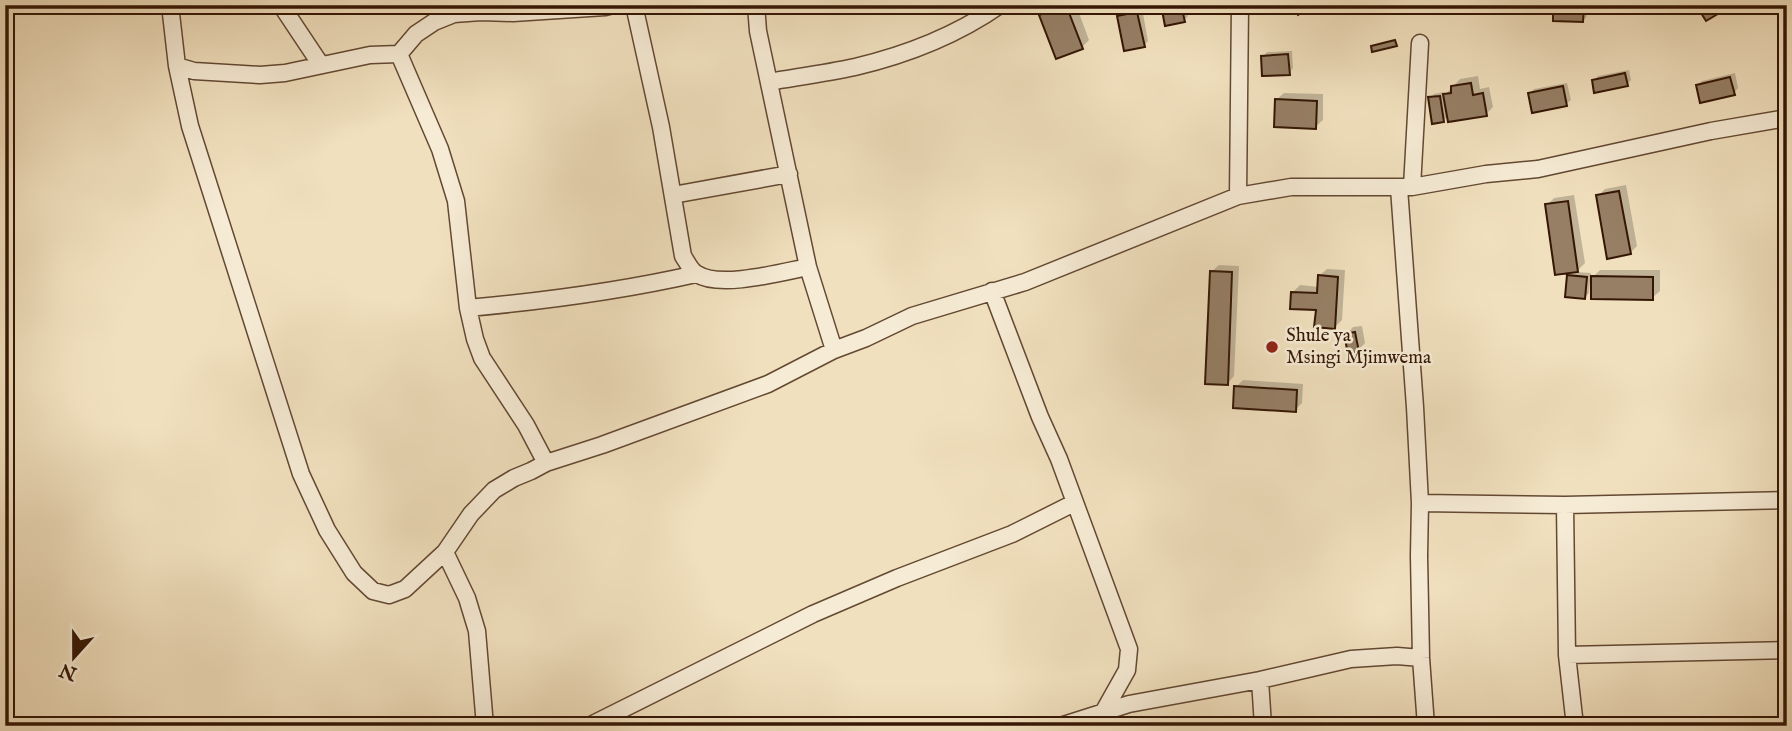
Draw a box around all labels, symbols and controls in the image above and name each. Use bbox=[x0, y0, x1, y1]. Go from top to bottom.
place label: Shule ya Msingi Mjimwema bbox=[1286, 324, 1432, 370]
marker: Shule ya Msingi Mjimwema bbox=[1264, 339, 1280, 355]
north arrow bbox=[38, 622, 108, 692]
text: N bbox=[56, 657, 82, 686]

